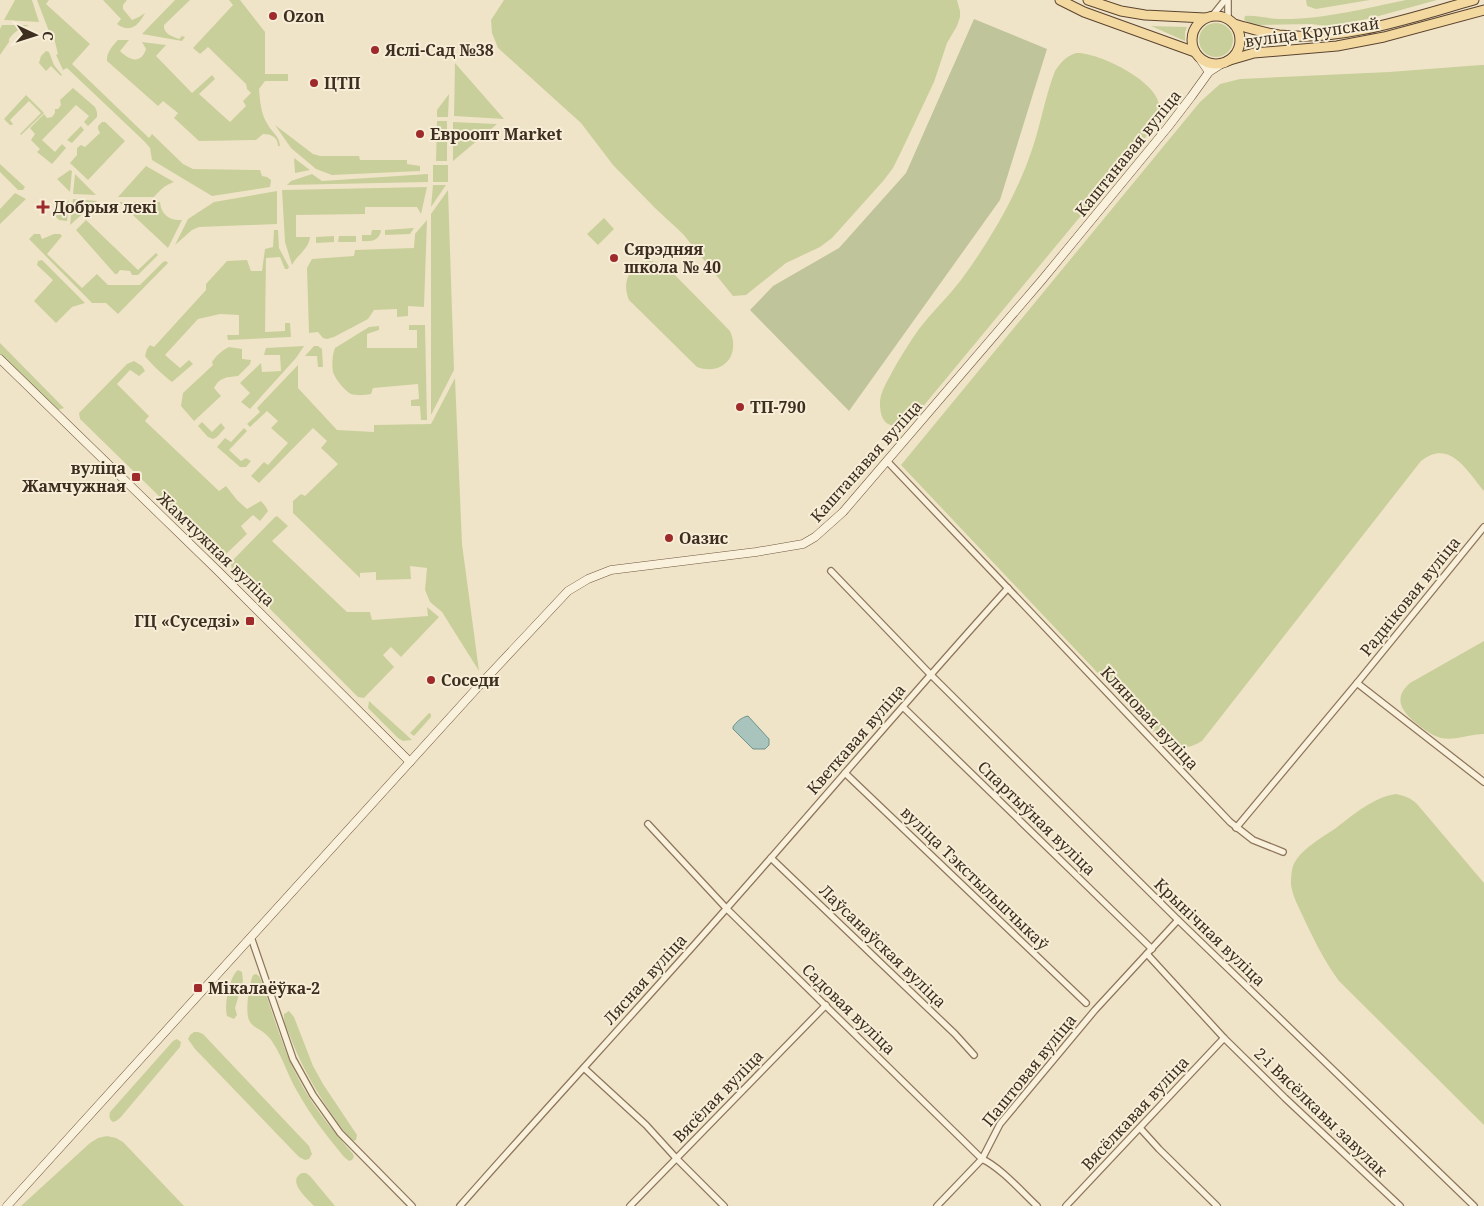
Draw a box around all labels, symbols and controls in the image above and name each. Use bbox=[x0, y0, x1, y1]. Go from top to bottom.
place label: Ozon bbox=[283, 5, 325, 27]
north arrow bbox=[10, 10, 60, 60]
marker: Ozon bbox=[267, 10, 279, 22]
street label: вуліца Крупскай bbox=[1243, 12, 1381, 52]
text: С bbox=[39, 31, 58, 41]
place label: Яслі-Сад №38 bbox=[384, 39, 494, 61]
marker: Яслі-Сад №38 bbox=[369, 44, 381, 56]
place label: ЦТП bbox=[324, 72, 361, 94]
marker: ЦТП bbox=[308, 77, 320, 89]
street label: Каштанавая вуліца bbox=[1070, 85, 1186, 221]
place label: Евроопт Market bbox=[430, 123, 563, 145]
marker: Евроопт Market bbox=[414, 128, 426, 140]
place label: Добрыя лекі bbox=[53, 196, 158, 218]
marker: Добрыя лекі bbox=[37, 201, 49, 213]
place label: Сярэдняя школа № 40 bbox=[624, 238, 721, 278]
marker: Сярэдняя школа № 40 bbox=[608, 252, 620, 264]
street label: Каштанавая вуліца bbox=[805, 395, 927, 527]
place label: ТП-790 bbox=[750, 396, 806, 418]
marker: ТП-790 bbox=[734, 401, 746, 413]
place label: вуліца Жамчужная bbox=[22, 457, 126, 497]
marker: вуліца Жамчужная bbox=[130, 471, 142, 483]
street label: Жамчужная вуліца bbox=[151, 486, 280, 611]
place label: Оазис bbox=[679, 527, 728, 549]
marker: Оазис bbox=[663, 532, 675, 544]
street label: Радніковая вуліца bbox=[1355, 532, 1465, 660]
place label: ГЦ «Суседзі» bbox=[134, 610, 240, 632]
marker: ГЦ «Суседзі» bbox=[244, 615, 256, 627]
street label: Кляновая вуліца bbox=[1096, 661, 1204, 775]
place label: Соседи bbox=[441, 669, 500, 691]
marker: Соседи bbox=[425, 674, 437, 686]
street label: Кветкавая вуліца bbox=[802, 679, 910, 799]
street label: Спартыўная вуліца bbox=[973, 756, 1101, 880]
street label: вуліца Тэкстыльшчыкаў bbox=[896, 801, 1055, 955]
street label: Крынічная вуліца bbox=[1149, 873, 1271, 991]
street label: Лаўсанаўская вуліца bbox=[815, 880, 951, 1012]
street label: Лясная вуліца bbox=[598, 929, 692, 1029]
street label: Садовая вуліца bbox=[797, 959, 901, 1059]
place label: Мікалаёўка-2 bbox=[208, 977, 320, 999]
marker: Мікалаёўка-2 bbox=[192, 982, 204, 994]
street label: Паштовая вуліца bbox=[977, 1009, 1081, 1131]
street label: 2-і Вясёлкавы завулак bbox=[1250, 1043, 1393, 1182]
street label: Вясёлая вуліца bbox=[668, 1045, 768, 1147]
street label: Вясёлкавая вуліца bbox=[1076, 1051, 1194, 1175]

